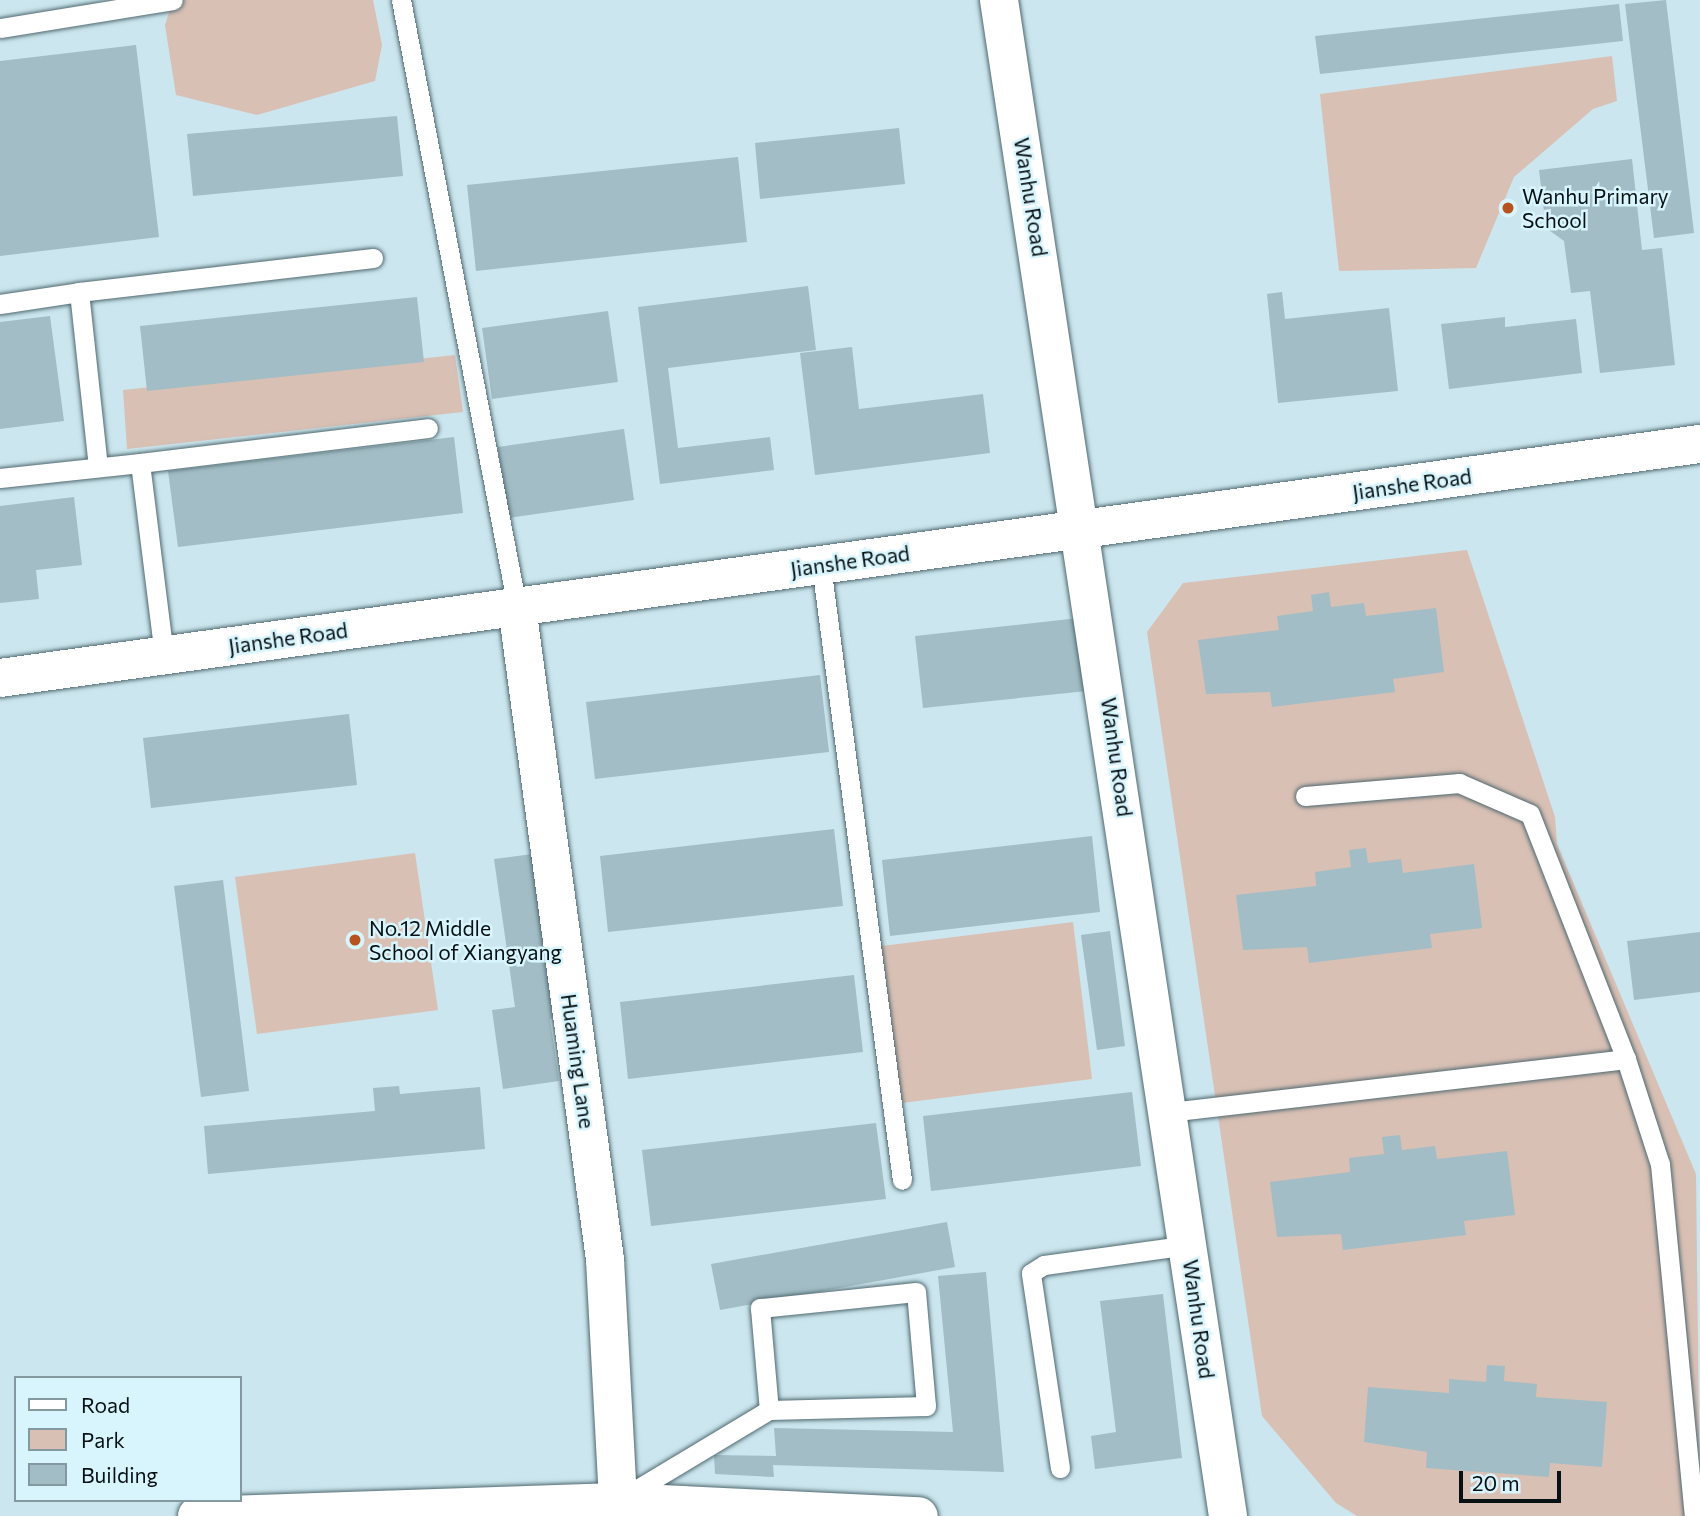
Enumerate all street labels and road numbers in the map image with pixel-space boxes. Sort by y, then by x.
street label: Wanhu Road [1009,136,1053,258]
street label: Jianshe Road [1351,463,1473,505]
street label: Jianshe Road [789,540,911,582]
street label: Jianshe Road [227,617,349,659]
street label: Wanhu Road [1096,696,1138,818]
street label: Huaming Lane [556,992,600,1130]
street label: Wanhu Road [1178,1258,1220,1380]

